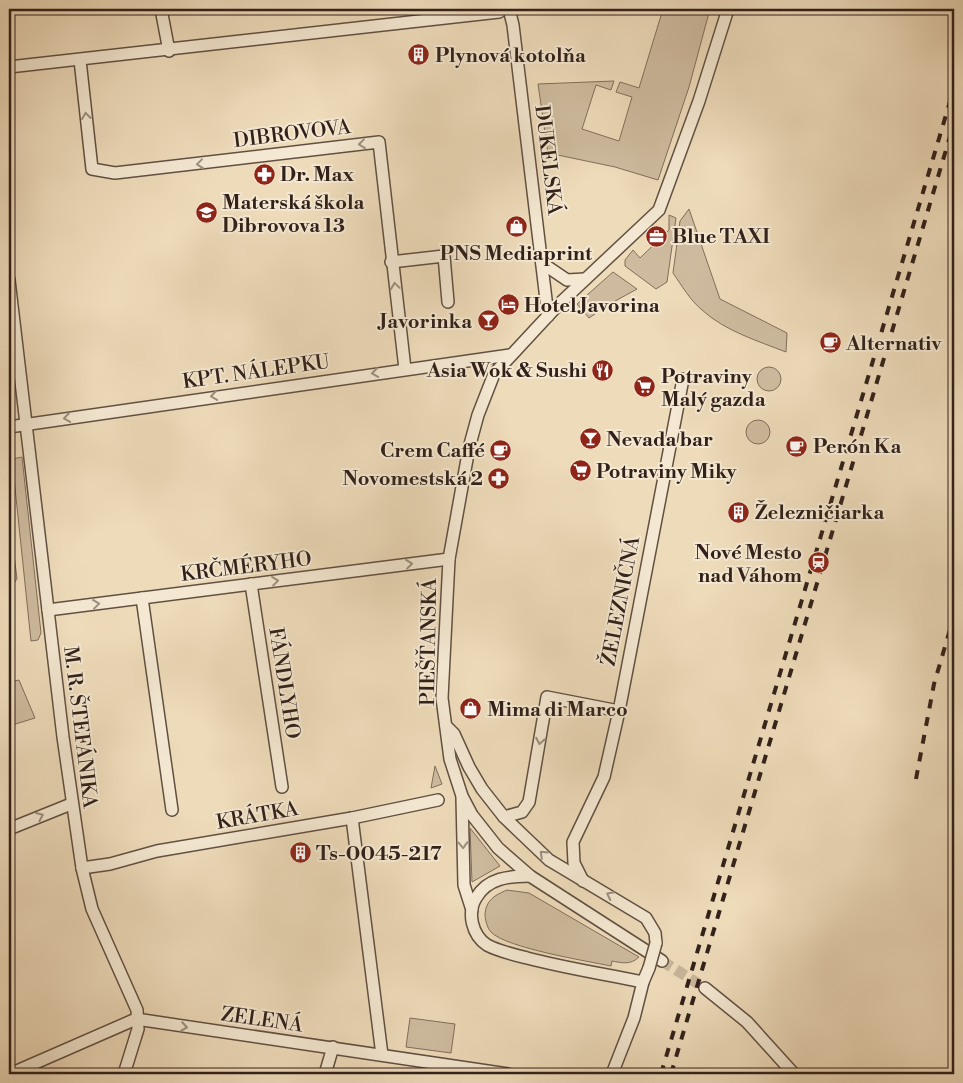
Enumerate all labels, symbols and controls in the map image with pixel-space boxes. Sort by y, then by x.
building icon: Plynová kotolňa [407,43,431,67]
place label: Plynová kotolňa [435,44,586,69]
street label: DUKELSKÁ [528,104,568,218]
one-way arrow [81,111,92,119]
street label: DIBROVOVA [232,115,354,154]
one-way arrow [357,138,365,149]
one-way arrow [196,158,204,169]
pharmacy icon: Dr. Max [252,162,276,186]
place label: Dr. Max [280,163,354,188]
place label: Materská škola Dibrovova 13 [222,191,365,239]
school or university icon: Materská škola Dibrovova 13 [194,201,218,225]
shop icon: PNS Mediaprint [504,215,528,239]
office icon: Blue TAXI [644,224,668,248]
place label: Blue TAXI [672,225,770,250]
place label: PNS Mediaprint [440,242,593,267]
one-way arrow [390,281,401,289]
hotel icon: Hotel Javorina [496,293,520,317]
place label: Hotel Javorina [524,294,660,319]
bar icon: Javorinka [476,309,500,333]
place label: Javorinka [377,310,472,335]
cafe icon: Alternativ [818,331,842,355]
place label: Alternativ [845,332,942,357]
street label: KPT. NÁLEPKU [181,349,332,395]
restaurant icon: Asia Wok & Sushi [591,358,615,382]
place label: Asia Wok & Sushi [426,359,588,384]
place label: Potraviny Malý gazda [661,365,766,413]
one-way arrow [370,367,378,378]
supermarket icon: Potraviny Malý gazda [633,375,657,399]
one-way arrow [210,391,218,401]
one-way arrow [62,412,71,422]
bar icon: Nevada bar [578,427,602,451]
place label: Nevada bar [606,428,713,453]
cafe icon: Perón Ka [785,434,809,458]
place label: Perón Ka [813,435,901,460]
cafe icon: Crem Caffé [489,438,513,462]
place label: Crem Caffé [380,439,485,464]
supermarket icon: Potraviny Miky [568,459,592,483]
place label: Potraviny Miky [596,460,737,485]
pharmacy icon: Novomestská 2 [487,466,511,490]
place label: Novomestská 2 [342,467,483,492]
building icon: Železničiarka [727,500,751,524]
place label: Železničiarka [755,500,885,526]
street label: ŽELEZNIČNÁ [596,533,647,668]
place label: Nové Mesto nad Váhom [694,541,802,589]
street label: KRČMÉRYHO [179,546,313,588]
station icon: Nové Mesto nad Váhom [806,551,830,575]
one-way arrow [406,559,414,570]
one-way arrow [271,577,279,587]
street label: PIEŠŤANSKÁ [415,577,443,706]
one-way arrow [93,599,101,610]
street label: FÁNDLYHO [262,625,306,741]
street label: M. R. ŠTEFÁNIKA [57,645,103,811]
shop icon: Mima di Marco [459,697,483,721]
place label: Mima di Marco [487,698,628,723]
one-way arrow [535,737,545,746]
street label: KRÁTKA [214,796,301,836]
one-way arrow [35,811,44,822]
building icon: Ts-0045-217 [288,841,312,865]
place label: Ts-0045-217 [316,842,442,867]
one-way arrow [458,842,468,849]
one-way arrow [539,851,548,860]
one-way arrow [606,891,615,901]
street label: ZELENÁ [219,1001,306,1039]
one-way arrow [180,1021,189,1031]

